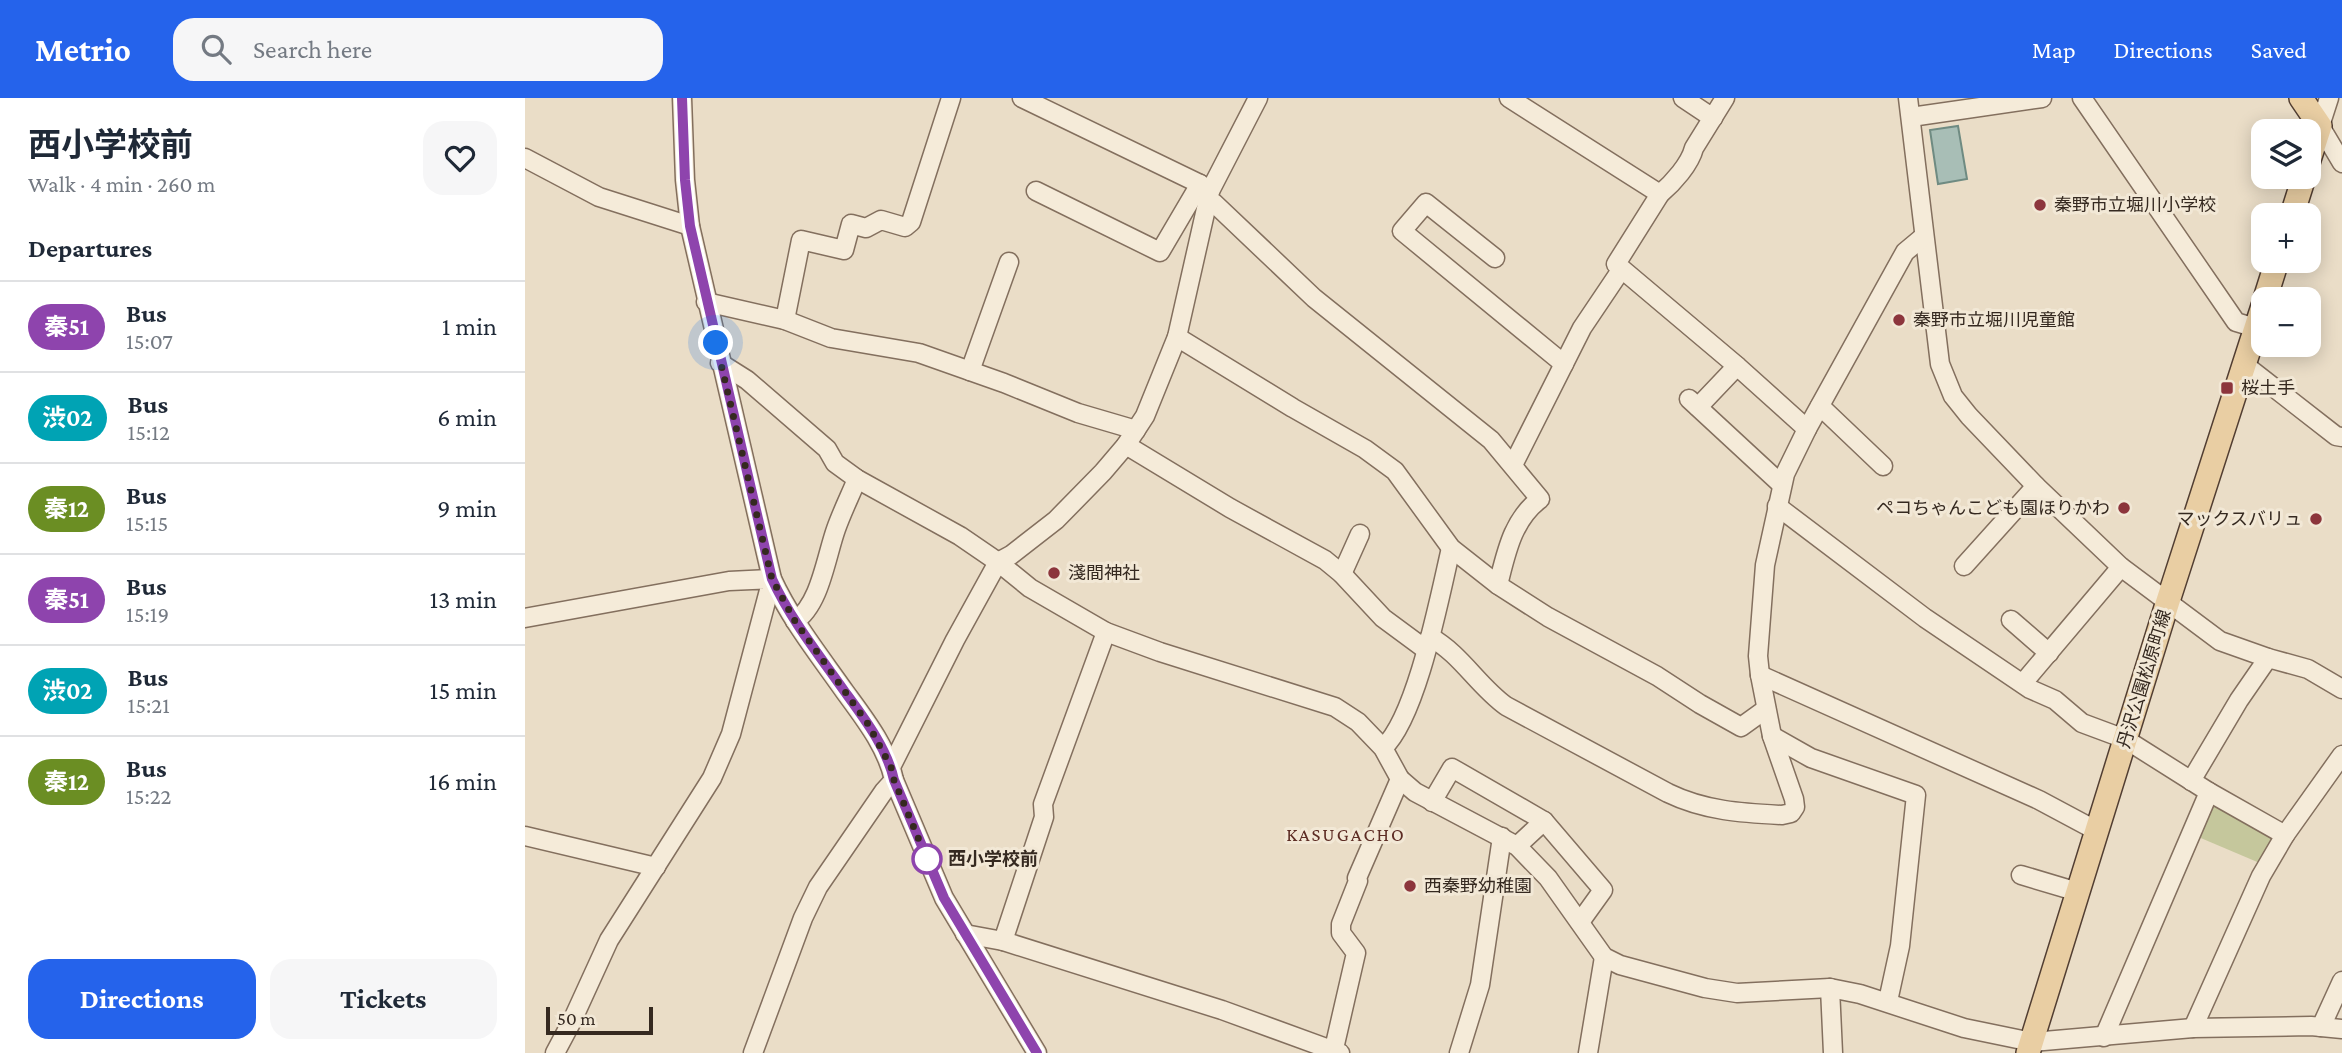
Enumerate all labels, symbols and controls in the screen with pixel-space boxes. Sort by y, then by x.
search box [173,18,663,81]
icon: search [197,30,235,68]
text: Metrio [35,31,131,68]
text: Search here [253,35,372,64]
text: Map [2032,36,2076,63]
text: Directions [2114,36,2213,63]
text: Saved [2251,36,2307,63]
map controls [2251,119,2321,357]
button: layers [2251,119,2321,189]
button: heart [423,121,497,195]
text: 西小学校前 [28,126,193,163]
text: Walk · 4 min · 260 m [28,171,215,197]
place label: 秦野市立堀川小学校 [2054,195,2216,215]
marker: 秦野市立堀川小学校 [2032,197,2048,213]
button: + [2251,203,2321,273]
text: Departures [28,234,152,263]
button: − [2251,287,2321,357]
text: Bus [126,299,167,328]
place label: 秦野市立堀川児童館 [1913,310,2075,330]
text: 1 min [442,312,497,341]
marker: 秦野市立堀川児童館 [1891,312,1907,328]
text: 秦51 [44,313,89,340]
your location [698,325,733,360]
text: 15:07 [126,328,173,354]
place label: 桜土手 [2241,378,2295,398]
marker: 桜土手 [2219,380,2235,396]
text: Bus [128,390,168,419]
text: 6 min [437,403,497,432]
text: 渋02 [42,404,93,431]
text: 15:12 [128,419,170,445]
text: Bus [126,481,167,510]
text: 9 min [437,494,497,523]
text: 秦12 [44,495,89,522]
place label: ペコちゃんこども園ほりかわ [1876,498,2110,518]
marker: ペコちゃんこども園ほりかわ [2116,500,2132,516]
place label: マックスバリュ [2177,509,2302,529]
text: 15:15 [126,510,168,536]
marker: マックスバリュ [2308,511,2324,527]
place label: 淺間神社 [1068,563,1140,583]
marker: 淺間神社 [1046,565,1062,581]
text: Bus [126,572,167,601]
text: 13 min [429,585,497,614]
text: 秦51 [44,586,89,613]
text: 15:19 [126,601,169,627]
street label: 丹沢公園松原町線 [2113,607,2175,751]
text: Bus [128,663,168,692]
text: 15 min [430,676,497,705]
text: 渋02 [42,677,93,704]
text: 15:21 [128,692,170,718]
text: Bus [126,754,167,783]
text: 16 min [429,767,497,796]
text: 秦12 [44,768,89,795]
text: 15:22 [126,783,172,809]
district label: KASUGACHO [1286,824,1406,845]
marker: 西小学校前 [912,844,942,874]
place label: 西小学校前 [948,849,1038,869]
place label: 西秦野幼稚園 [1424,876,1532,896]
marker: 西秦野幼稚園 [1402,878,1418,894]
button: Directions [28,959,256,1039]
button: Tickets [270,959,497,1039]
scale bar [546,1004,653,1036]
text: 50 m [557,1008,596,1029]

